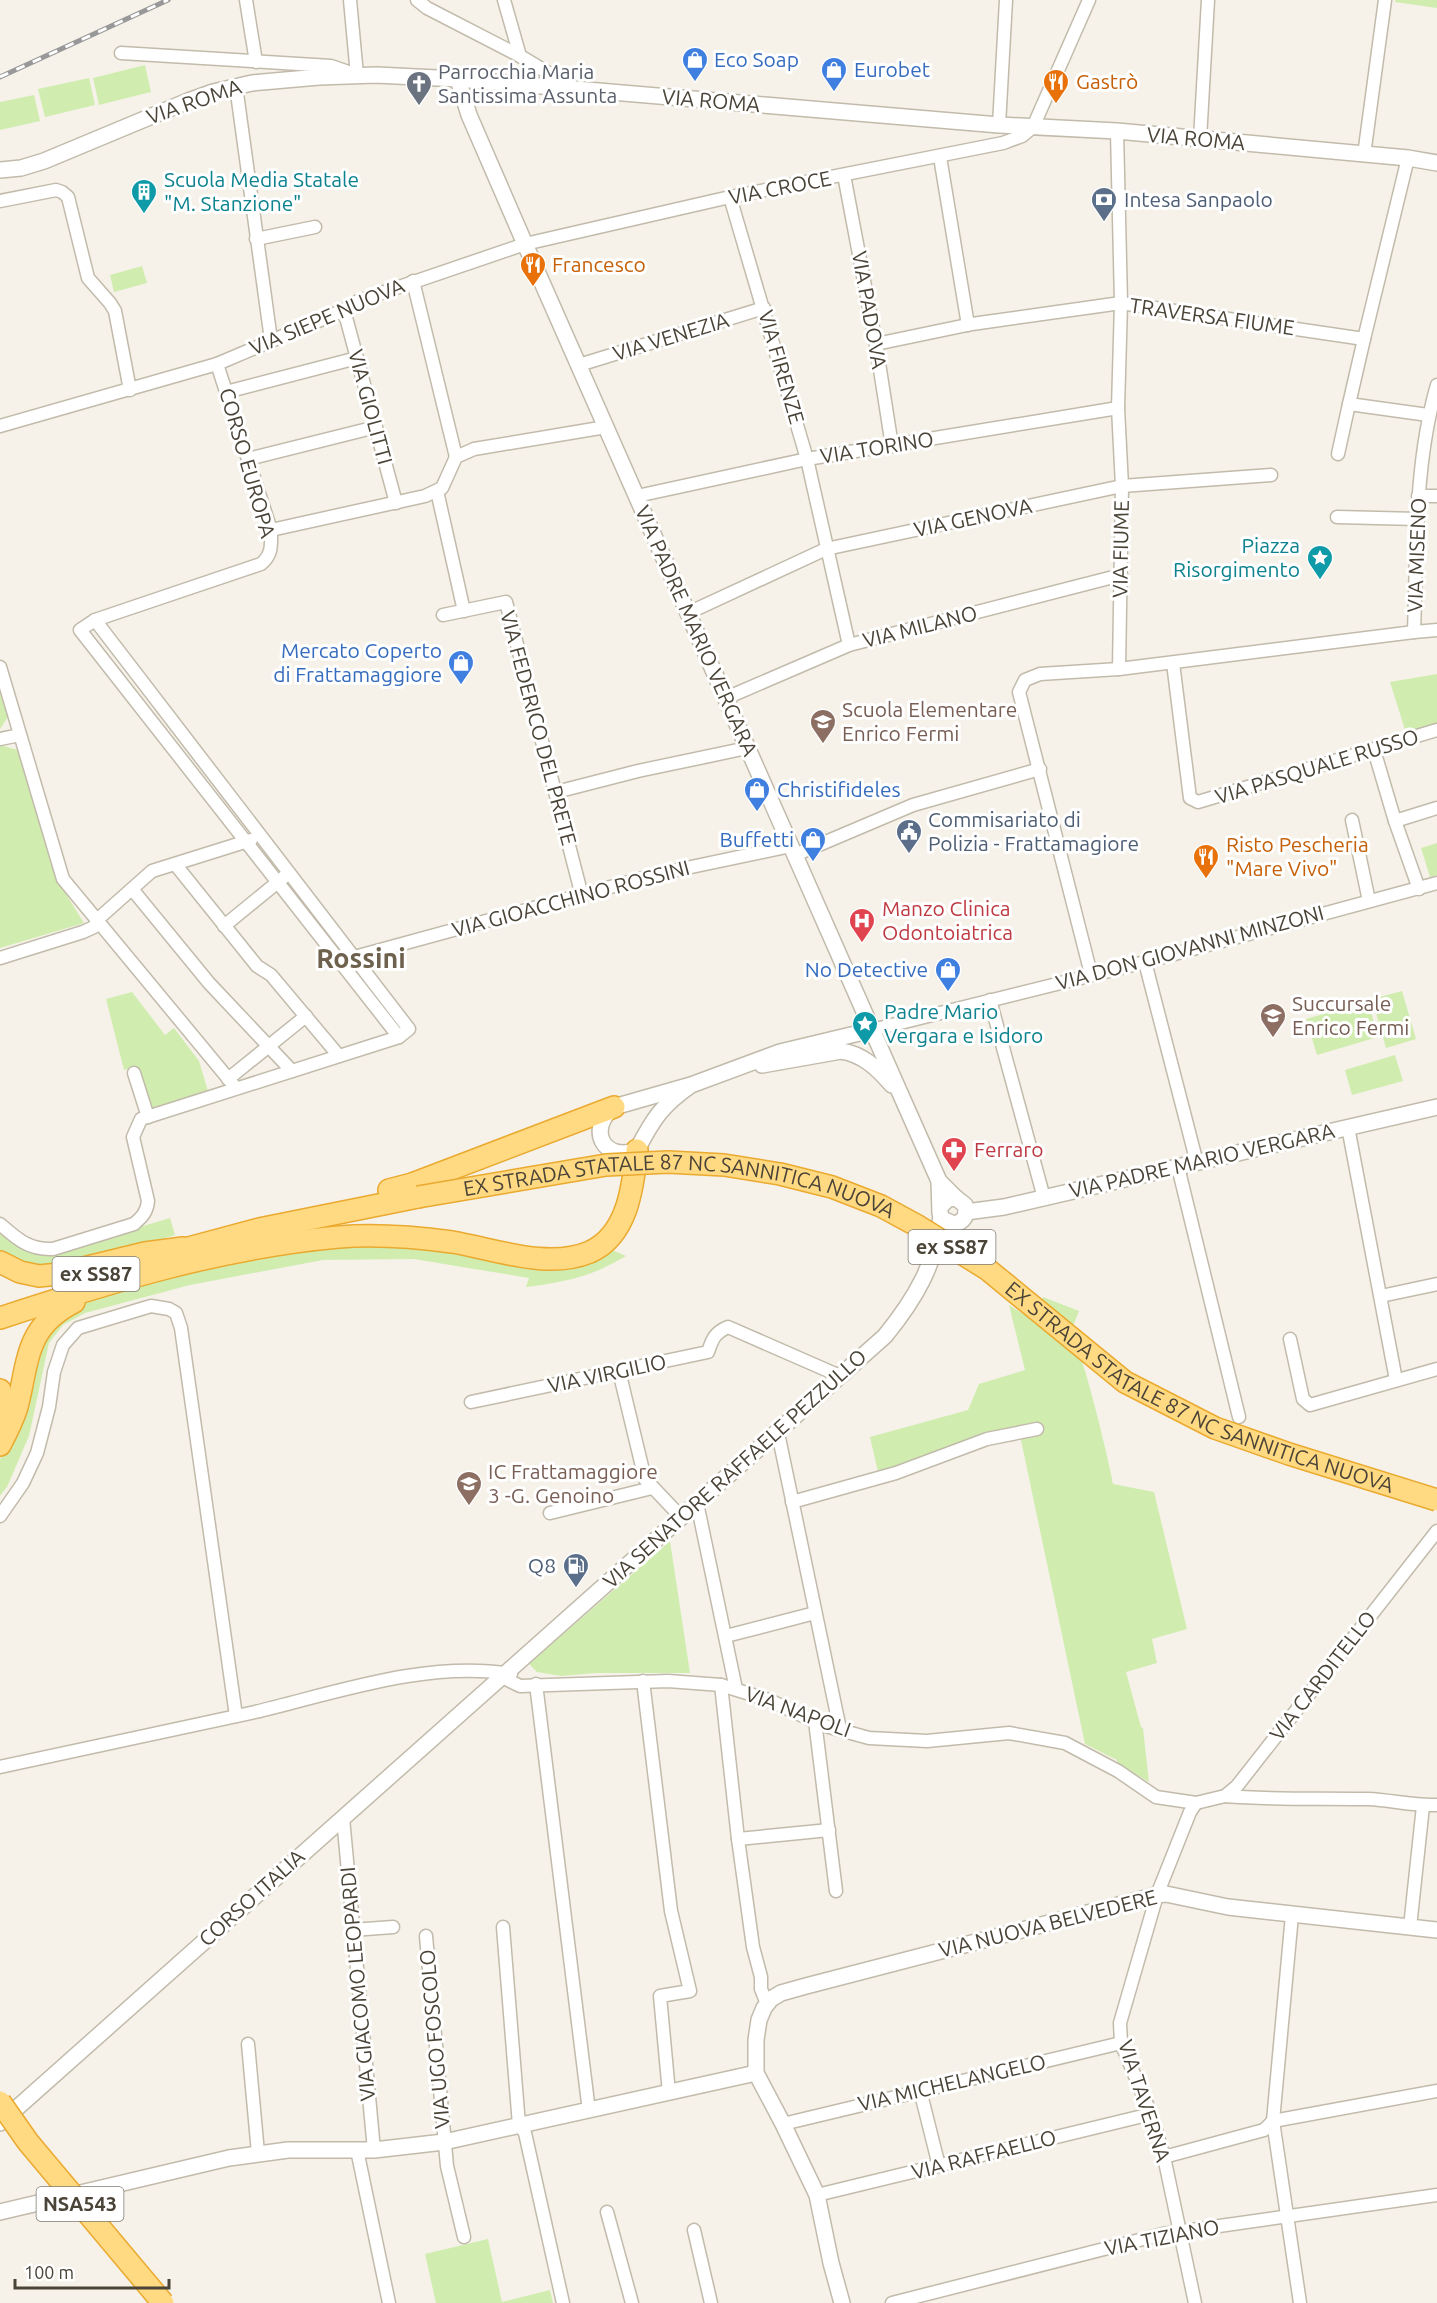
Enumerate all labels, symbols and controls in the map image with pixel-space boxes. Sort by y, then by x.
shop icon: Eco Soap [680,45,710,83]
place label: Eco Soap [714,47,799,71]
shop icon: Eurobet [819,55,849,93]
place label: Eurobet [854,57,930,81]
place label: Parrocchia Maria Santissima Assunta [438,59,617,107]
restaurant icon: Gastrò [1041,67,1071,105]
church icon: Parrocchia Maria Santissima Assunta [404,69,434,107]
place label: Gastrò [1076,69,1138,93]
street label: VIA ROMA [143,74,244,128]
street label: VIA ROMA [661,84,762,116]
street label: VIA ROMA [1146,122,1247,154]
street label: VIA CROCE [726,165,833,209]
place label: Scuola Media Statale "M. Stanzione" [164,167,359,215]
building icon: Scuola Media Statale "M. Stanzione" [129,177,159,215]
bank icon: Intesa Sanpaolo [1089,185,1119,223]
place label: Intesa Sanpaolo [1124,187,1273,211]
street label: VIA PADOVA [848,249,892,371]
restaurant icon: Francesco [518,250,548,288]
place label: Francesco [552,252,646,276]
street label: VIA SIEPE NUOVA [246,273,408,360]
street label: TRAVERSA FIUME [1128,293,1296,339]
street label: VIA VENEZIA [610,307,732,365]
street label: VIA FIRENZE [754,307,810,426]
street label: VIA GIOLITTI [344,347,398,467]
street label: CORSO EUROPA [215,385,281,541]
street label: VIA TORINO [818,426,935,468]
street label: VIA GENOVA [912,493,1034,541]
street label: VIA MISENO [1402,497,1430,613]
street label: VIA FIUME [1107,500,1133,598]
street label: VIA PADRE MARIO VERGARA [631,502,763,760]
place label: Piazza Risorgimento [1173,533,1300,581]
place icon: Piazza Risorgimento [1305,543,1335,581]
street label: VIA MILANO [860,600,979,652]
street label: VIA FEDERICO DEL PRETE [496,608,582,848]
place label: Mercato Coperto di Frattamaggiore [273,638,442,686]
shop icon: Mercato Coperto di Frattamaggiore [446,648,476,686]
place label: Scuola Elementare Enrico Fermi [842,697,1017,745]
school or university icon: Scuola Elementare Enrico Fermi [808,707,838,745]
street label: VIA PASQUALE RUSSO [1212,724,1421,808]
shop icon: Christifideles [742,775,772,813]
place label: Christifideles [777,777,901,801]
place label: Commisariato di Polizia - Frattamagiore [928,807,1139,855]
public building icon: Commisariato di Polizia - Frattamagiore [894,817,924,855]
shop icon: Buffetti [798,825,828,863]
place label: Buffetti [719,827,794,851]
place label: Risto Pescheria "Mare Vivo" [1226,832,1369,880]
restaurant icon: Risto Pescheria "Mare Vivo" [1191,842,1221,880]
street label: VIA GIOACCHINO ROSSINI [449,855,692,941]
place label: Manzo Clinica Odontoiatrica [882,896,1013,944]
street label: VIA DON GIOVANNI MINZONI [1053,900,1326,994]
hospital icon: Manzo Clinica Odontoiatrica [847,906,877,944]
district label: Rossini [316,943,406,973]
shop icon: No Detective [933,955,963,993]
place label: No Detective [805,957,928,981]
place label: Succursale Enrico Fermi [1292,991,1409,1039]
place label: Padre Mario Vergara e Isidoro [884,999,1043,1047]
school or university icon: Succursale Enrico Fermi [1258,1001,1288,1039]
place icon: Padre Mario Vergara e Isidoro [850,1009,880,1047]
street label: VIA PADRE MARIO VERGARA [1067,1118,1337,1202]
pharmacy icon: Ferraro [939,1135,969,1173]
place label: Ferraro [974,1137,1044,1161]
street label: EX STRADA STATALE 87 NC SANNITICA NUOVA [461,1149,900,1223]
road number: ex SS87 [908,1230,996,1264]
road number: ex SS87 [52,1257,140,1291]
street label: EX STRADA STATALE 87 NC SANNITICA NUOVA [1001,1276,1397,1497]
street label: VIA SENATORE RAFFAELE PEZZULLO [598,1344,871,1593]
street label: VIA VIRGILIO [545,1349,668,1397]
place label: IC Frattamaggiore 3 -G. Genoino [488,1459,658,1507]
school or university icon: IC Frattamaggiore 3 -G. Genoino [454,1469,484,1507]
fuel station icon: Q8 [561,1551,591,1589]
place label: Q8 [528,1553,556,1577]
street label: VIA CARDITELLO [1264,1606,1380,1745]
street label: VIA NAPOLI [742,1681,854,1741]
street label: CORSO ITALIA [194,1843,309,1951]
street label: VIA GIACOMO LEOPARDI [335,1866,379,2102]
street label: VIA NUOVA BELVEDERE [936,1884,1159,1962]
street label: VIA UGO FOSCOLO [414,1948,454,2130]
street label: VIA TAVERNA [1114,2037,1176,2165]
street label: VIA MICHELANGELO [856,2049,1048,2115]
street label: VIA RAFFAELLO [909,2124,1059,2184]
road number: NSA543 [36,2187,124,2221]
street label: VIA TIZIANO [1102,2214,1221,2260]
scale bar [15,2252,170,2290]
text: 100 m [24,2262,74,2282]

